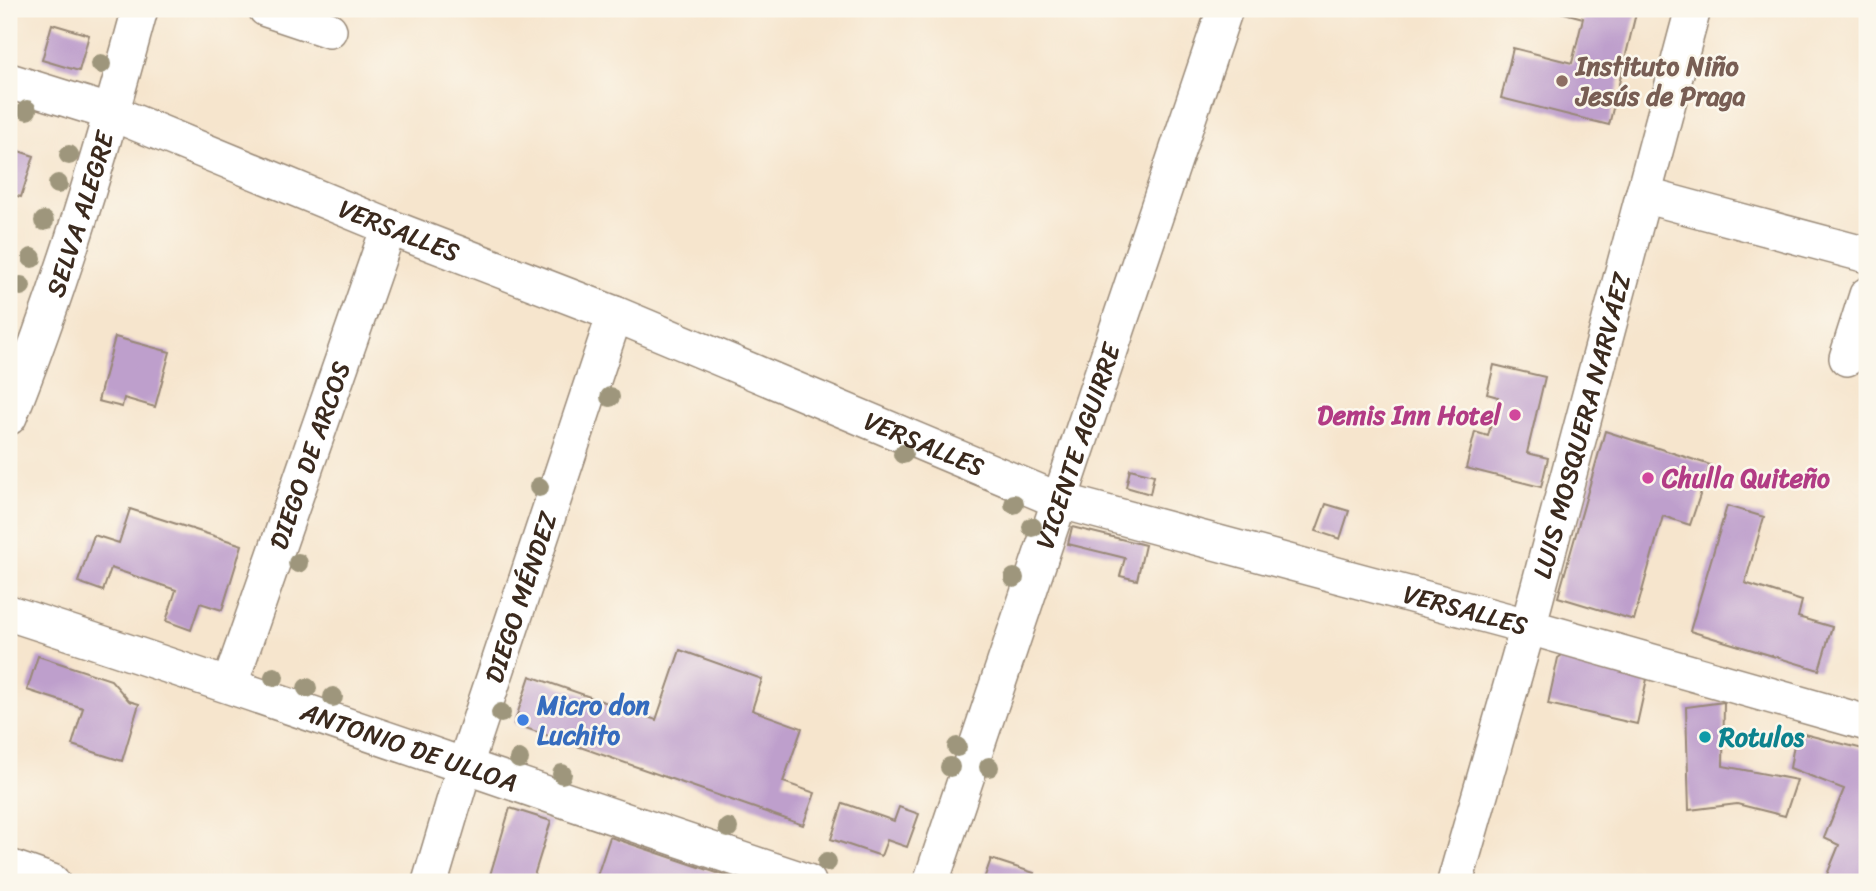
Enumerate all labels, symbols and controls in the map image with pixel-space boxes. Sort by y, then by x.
place label: Instituto Niño Jesús de Praga [1574,43,1746,119]
marker: Instituto Niño Jesús de Praga [1554,73,1570,89]
street label: SELVA ALEGRE [32,124,128,303]
street label: VERSALLES [331,186,467,275]
street label: LUIS MOSQUERA NARVÁEZ [1519,266,1645,584]
street label: VICENTE AGUIRRE [1022,336,1134,555]
street label: DIEGO DE ARCOS [256,355,364,556]
place label: Demis Inn Hotel [1317,392,1503,438]
street label: VERSALLES [857,398,992,490]
marker: Demis Inn Hotel [1507,407,1523,423]
place label: Chulla Quiteño [1661,455,1830,501]
marker: Chulla Quiteño [1640,470,1656,486]
street label: DIEGO MÉNDEZ [471,505,571,689]
street label: VERSALLES [1398,571,1533,648]
place label: Micro don Luchito [536,682,650,758]
street label: ANTONIO DE ULLOA [293,688,524,805]
marker: Micro don Luchito [515,712,531,728]
place label: Rotulos [1718,714,1806,760]
marker: Rotulos [1697,729,1713,745]

